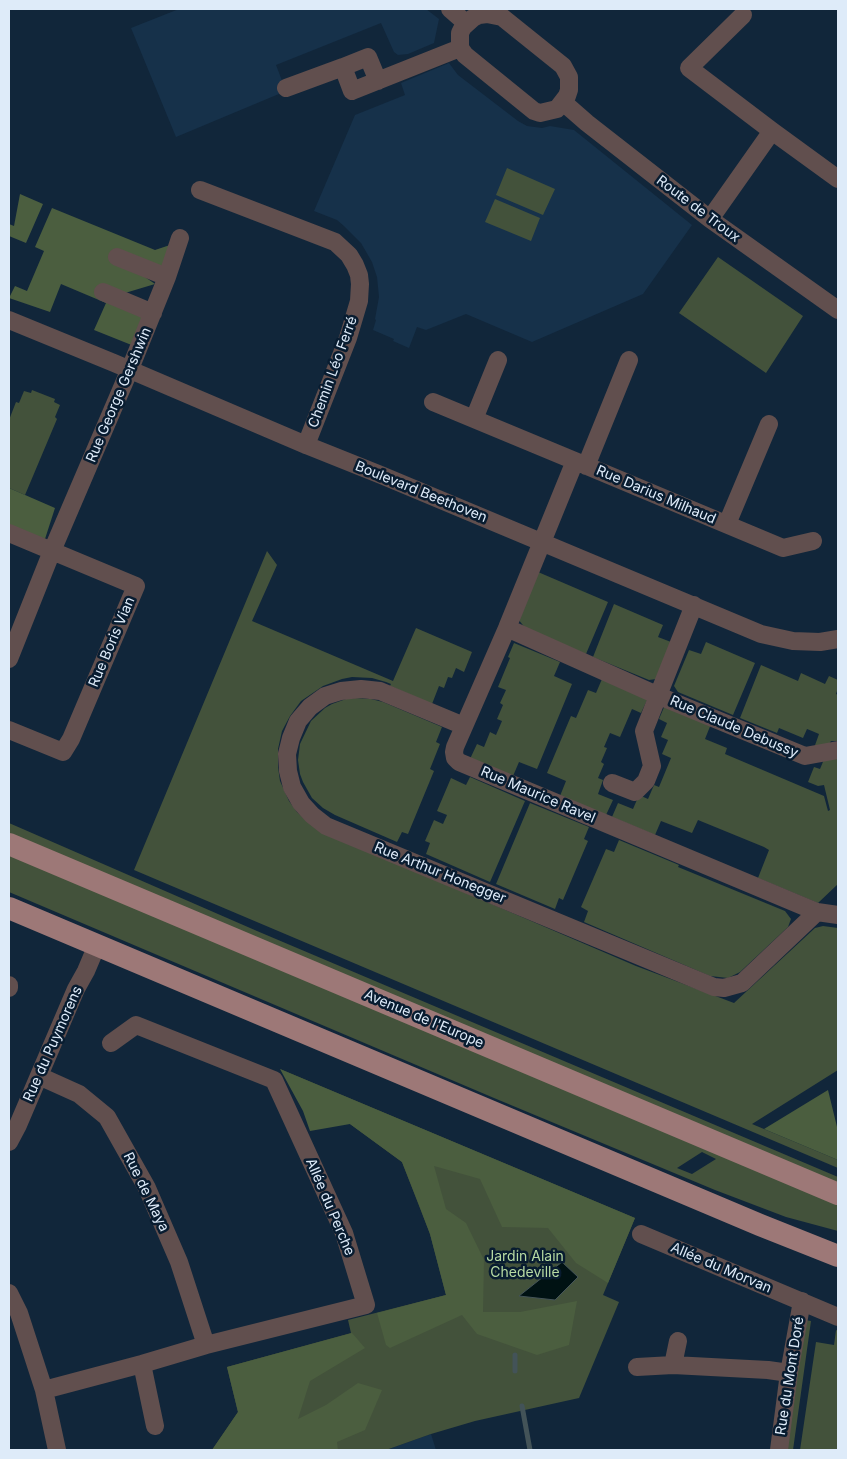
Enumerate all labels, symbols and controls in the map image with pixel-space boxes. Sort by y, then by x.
street label: Route de Troux [653,172,743,246]
street label: Chemin Léo Ferré [305,314,361,430]
street label: Rue George Gershwin [83,325,155,465]
street label: Boulevard Beethoven [353,458,489,526]
street label: Rue Darius Milhaud [594,462,718,528]
street label: Rue Boris Vian [85,594,139,690]
street label: Rue Claude Debussy [667,692,801,762]
street label: Rue Maurice Ravel [478,763,598,827]
street label: Rue Arthur Honegger [372,839,508,907]
street label: Rue du Puymorens [20,984,86,1104]
street label: Avenue de l'Europe [362,986,486,1052]
street label: Rue de Maya [120,1150,172,1234]
street label: Allée du Perche [302,1156,358,1258]
street label: Allée du Morvan [668,1239,774,1297]
park label: Jardin Alain Chedeville [486,1249,564,1282]
street label: Rue du Mont Doré [772,1316,808,1436]

